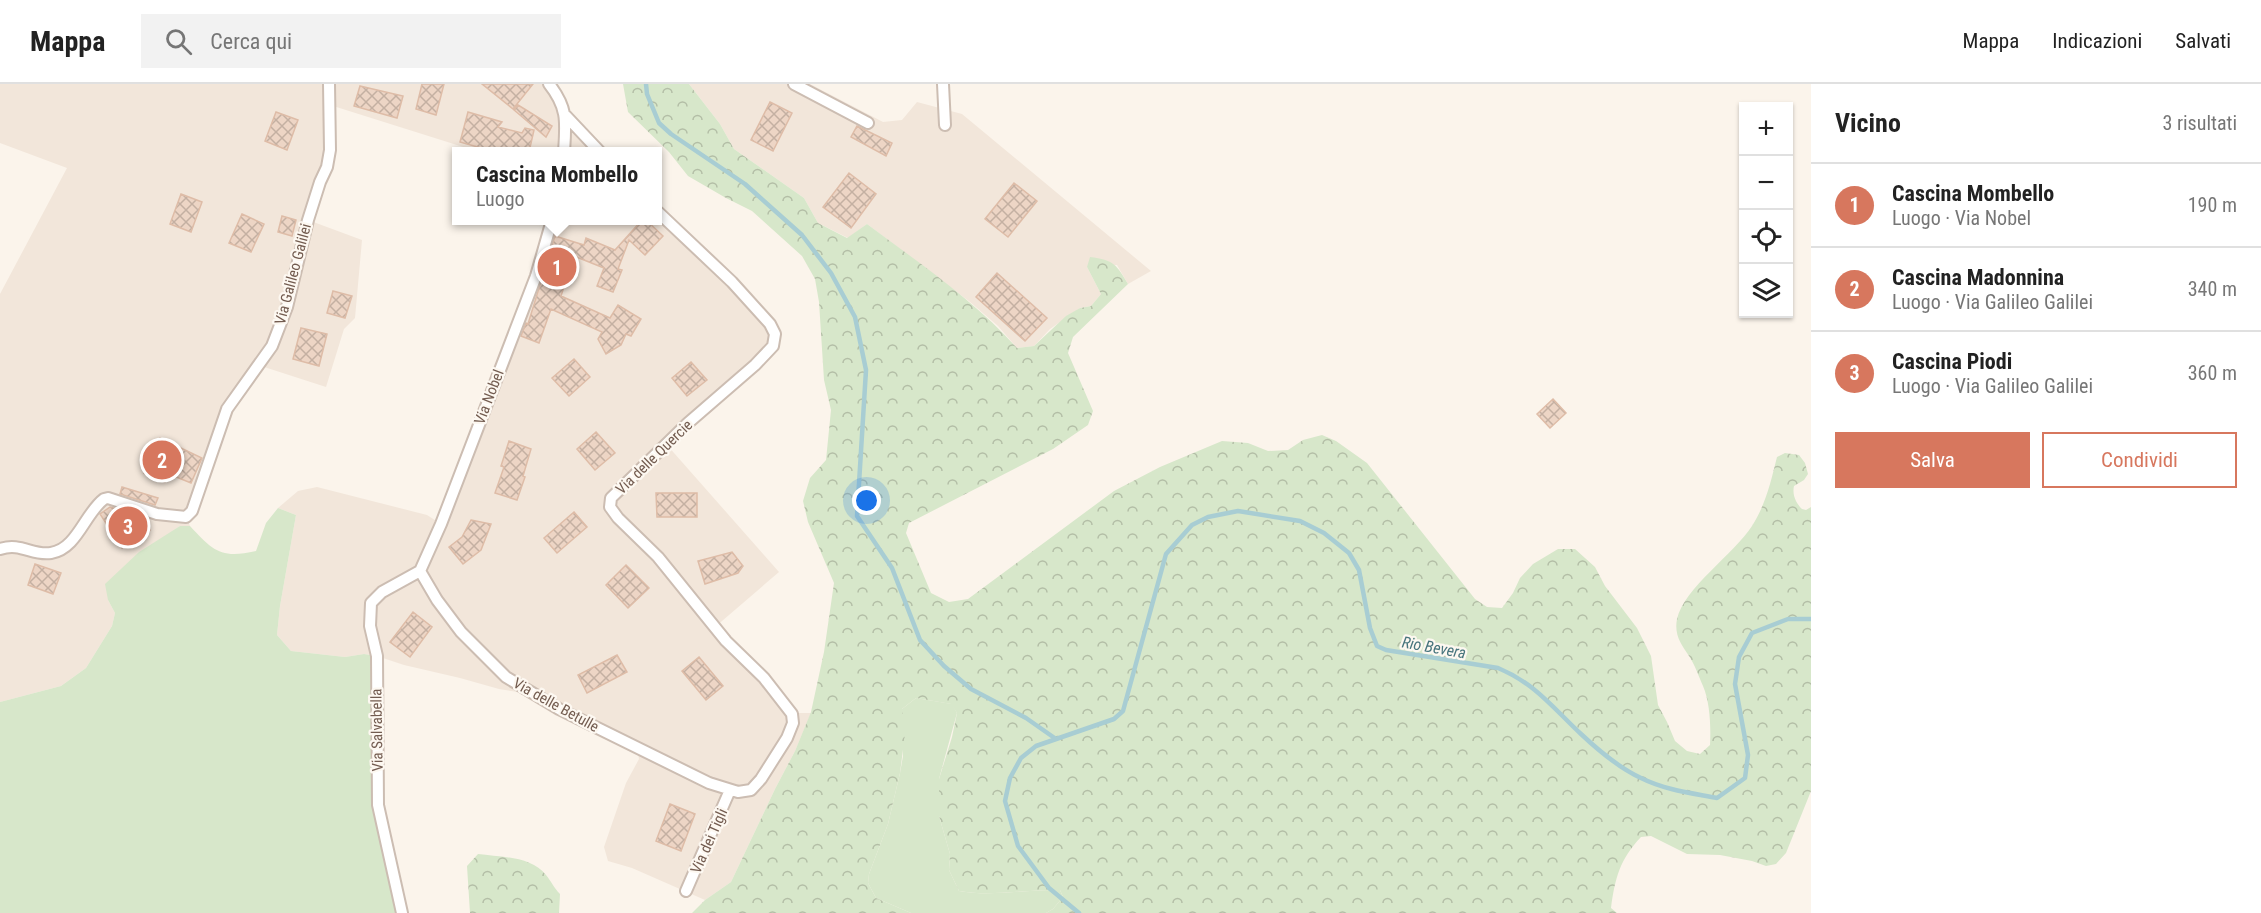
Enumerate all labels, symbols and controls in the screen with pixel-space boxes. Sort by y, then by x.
search box [141,14,561,68]
text: Mappa [30,25,105,58]
icon: search [162,25,195,58]
text: Cerca qui [210,29,292,54]
text: Mappa [1963,29,2019,53]
text: Indicazioni [2052,29,2142,53]
text: Salvati [2175,29,2231,53]
map controls [1739,102,1793,318]
button: + [1739,102,1793,156]
text: Vicino [1835,108,1901,138]
text: 3 risultati [2162,111,2237,135]
popup [452,147,662,225]
button: − [1739,156,1793,210]
text: Cascina Mombello [476,162,638,187]
text: Cascina Mombello [1892,181,2054,206]
text: Luogo [476,187,525,211]
text: 1 [1849,193,1860,217]
text: 190 m [2188,193,2237,217]
text: Luogo · Via Nobel [1892,206,2031,230]
button: locate [1739,210,1793,264]
street label: Via Galileo Galilei [271,222,315,326]
pin: 1 [538,244,576,290]
button: layers [1739,264,1793,318]
text: Cascina Madonnina [1892,265,2064,290]
text: 2 [1849,277,1860,301]
text: 340 m [2188,277,2237,301]
text: Luogo · Via Galileo Galilei [1892,290,2093,314]
text: Cascina Piodi [1892,349,2012,374]
text: 3 [1849,361,1860,385]
text: 360 m [2188,361,2237,385]
street label: Via Nobel [470,367,508,427]
text: Luogo · Via Galileo Galilei [1892,374,2093,398]
street label: Via delle Quercie [612,416,696,498]
button: Salva [1835,432,2030,488]
button: Condividi [2042,432,2237,488]
pin: 2 [142,438,182,482]
your location [852,486,881,515]
pin: 3 [108,504,148,548]
water label: Rio Bevera [1400,633,1467,662]
street label: Via delle Betulle [510,674,602,736]
street label: Via Salvabella [367,688,387,772]
street label: Via dei Tigli [687,806,731,876]

